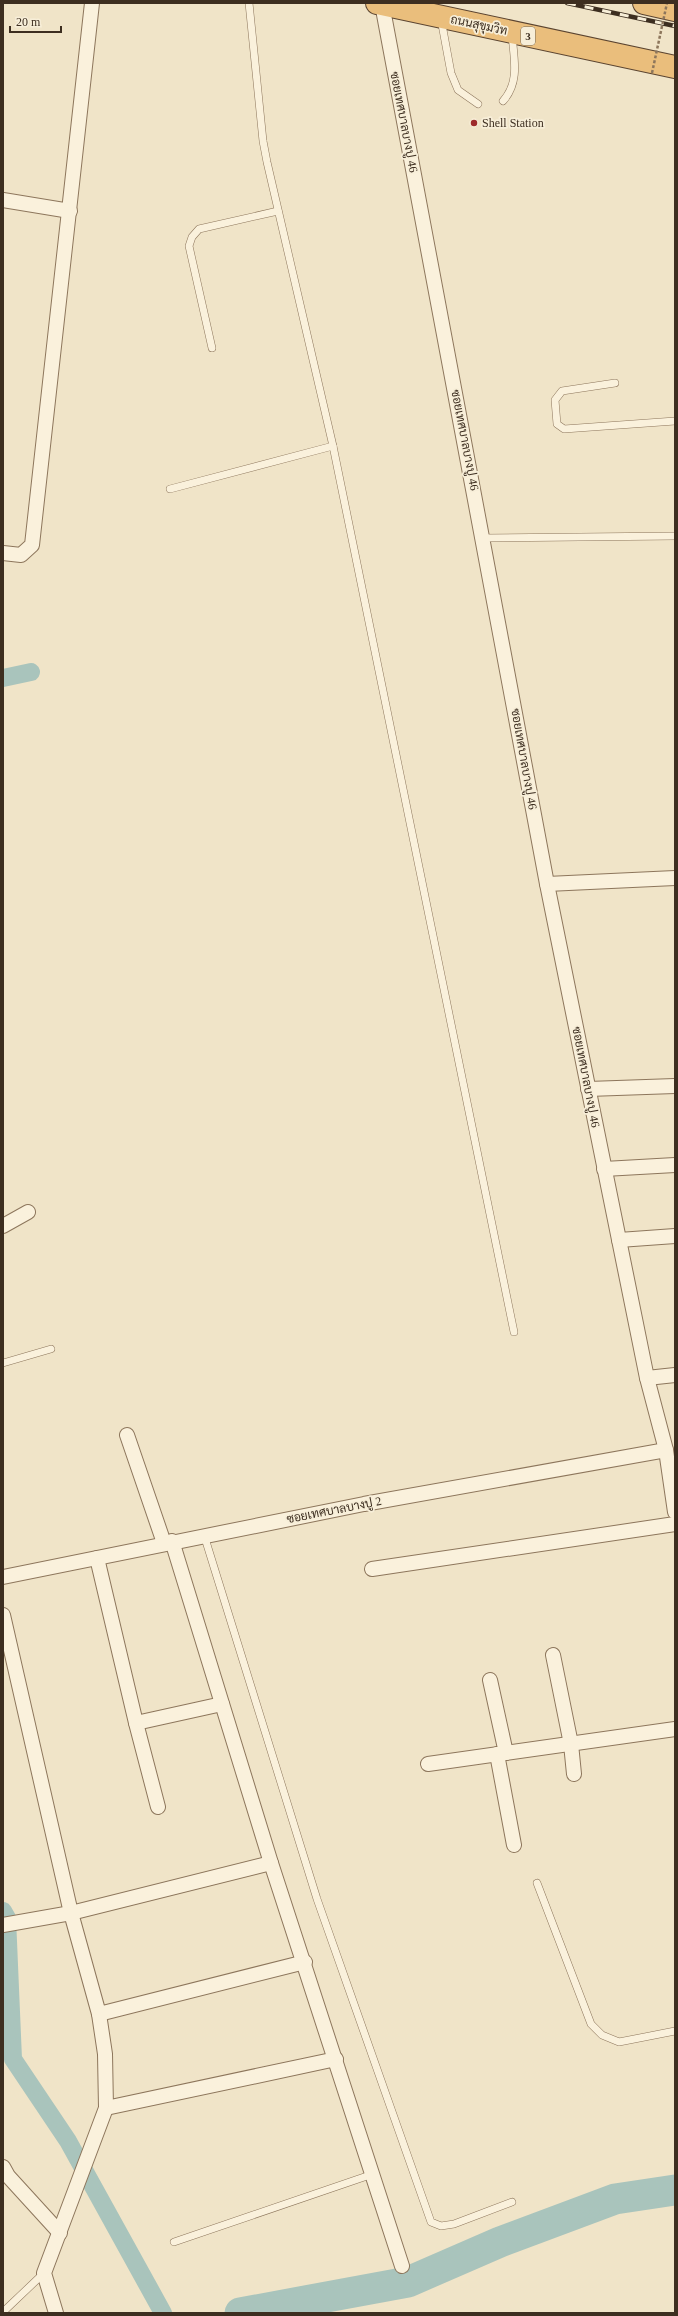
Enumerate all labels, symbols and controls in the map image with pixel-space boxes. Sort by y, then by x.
scale bar [10,8,61,34]
street label: ถนนสุขุมวิท [449,12,509,40]
text: 20 m [16,15,41,29]
road number: 3 [521,27,535,45]
street label: ซอยเทศบาลบางปู 46 [386,70,421,174]
place label: Shell Station [482,116,544,130]
marker: Shell Station [469,118,479,128]
street label: ซอยเทศบาลบางปู 46 [447,388,482,492]
street label: ซอยเทศบาลบางปู 46 [507,707,540,811]
street label: ซอยเทศบาลบางปู 46 [568,1025,603,1129]
street label: ซอยเทศบาลบางปู 2 [285,1494,383,1527]

